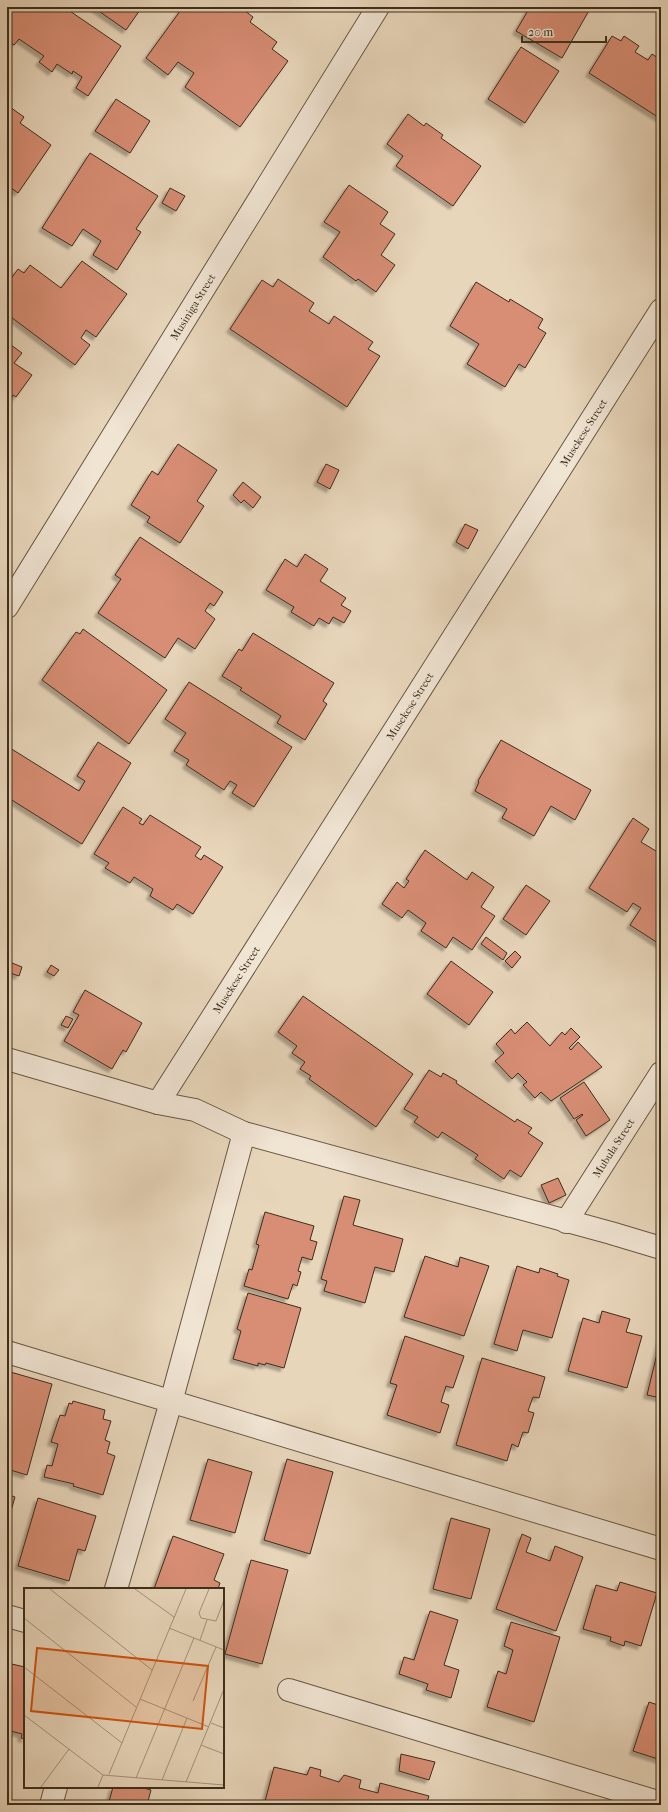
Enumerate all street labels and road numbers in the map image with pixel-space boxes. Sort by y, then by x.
street label: Musiniga Street [168,271,218,343]
street label: Musekese Street [557,396,610,469]
street label: Musekese Street [384,670,436,743]
street label: Musekese Street [210,944,263,1016]
street label: Mubula Street [590,1116,637,1180]

